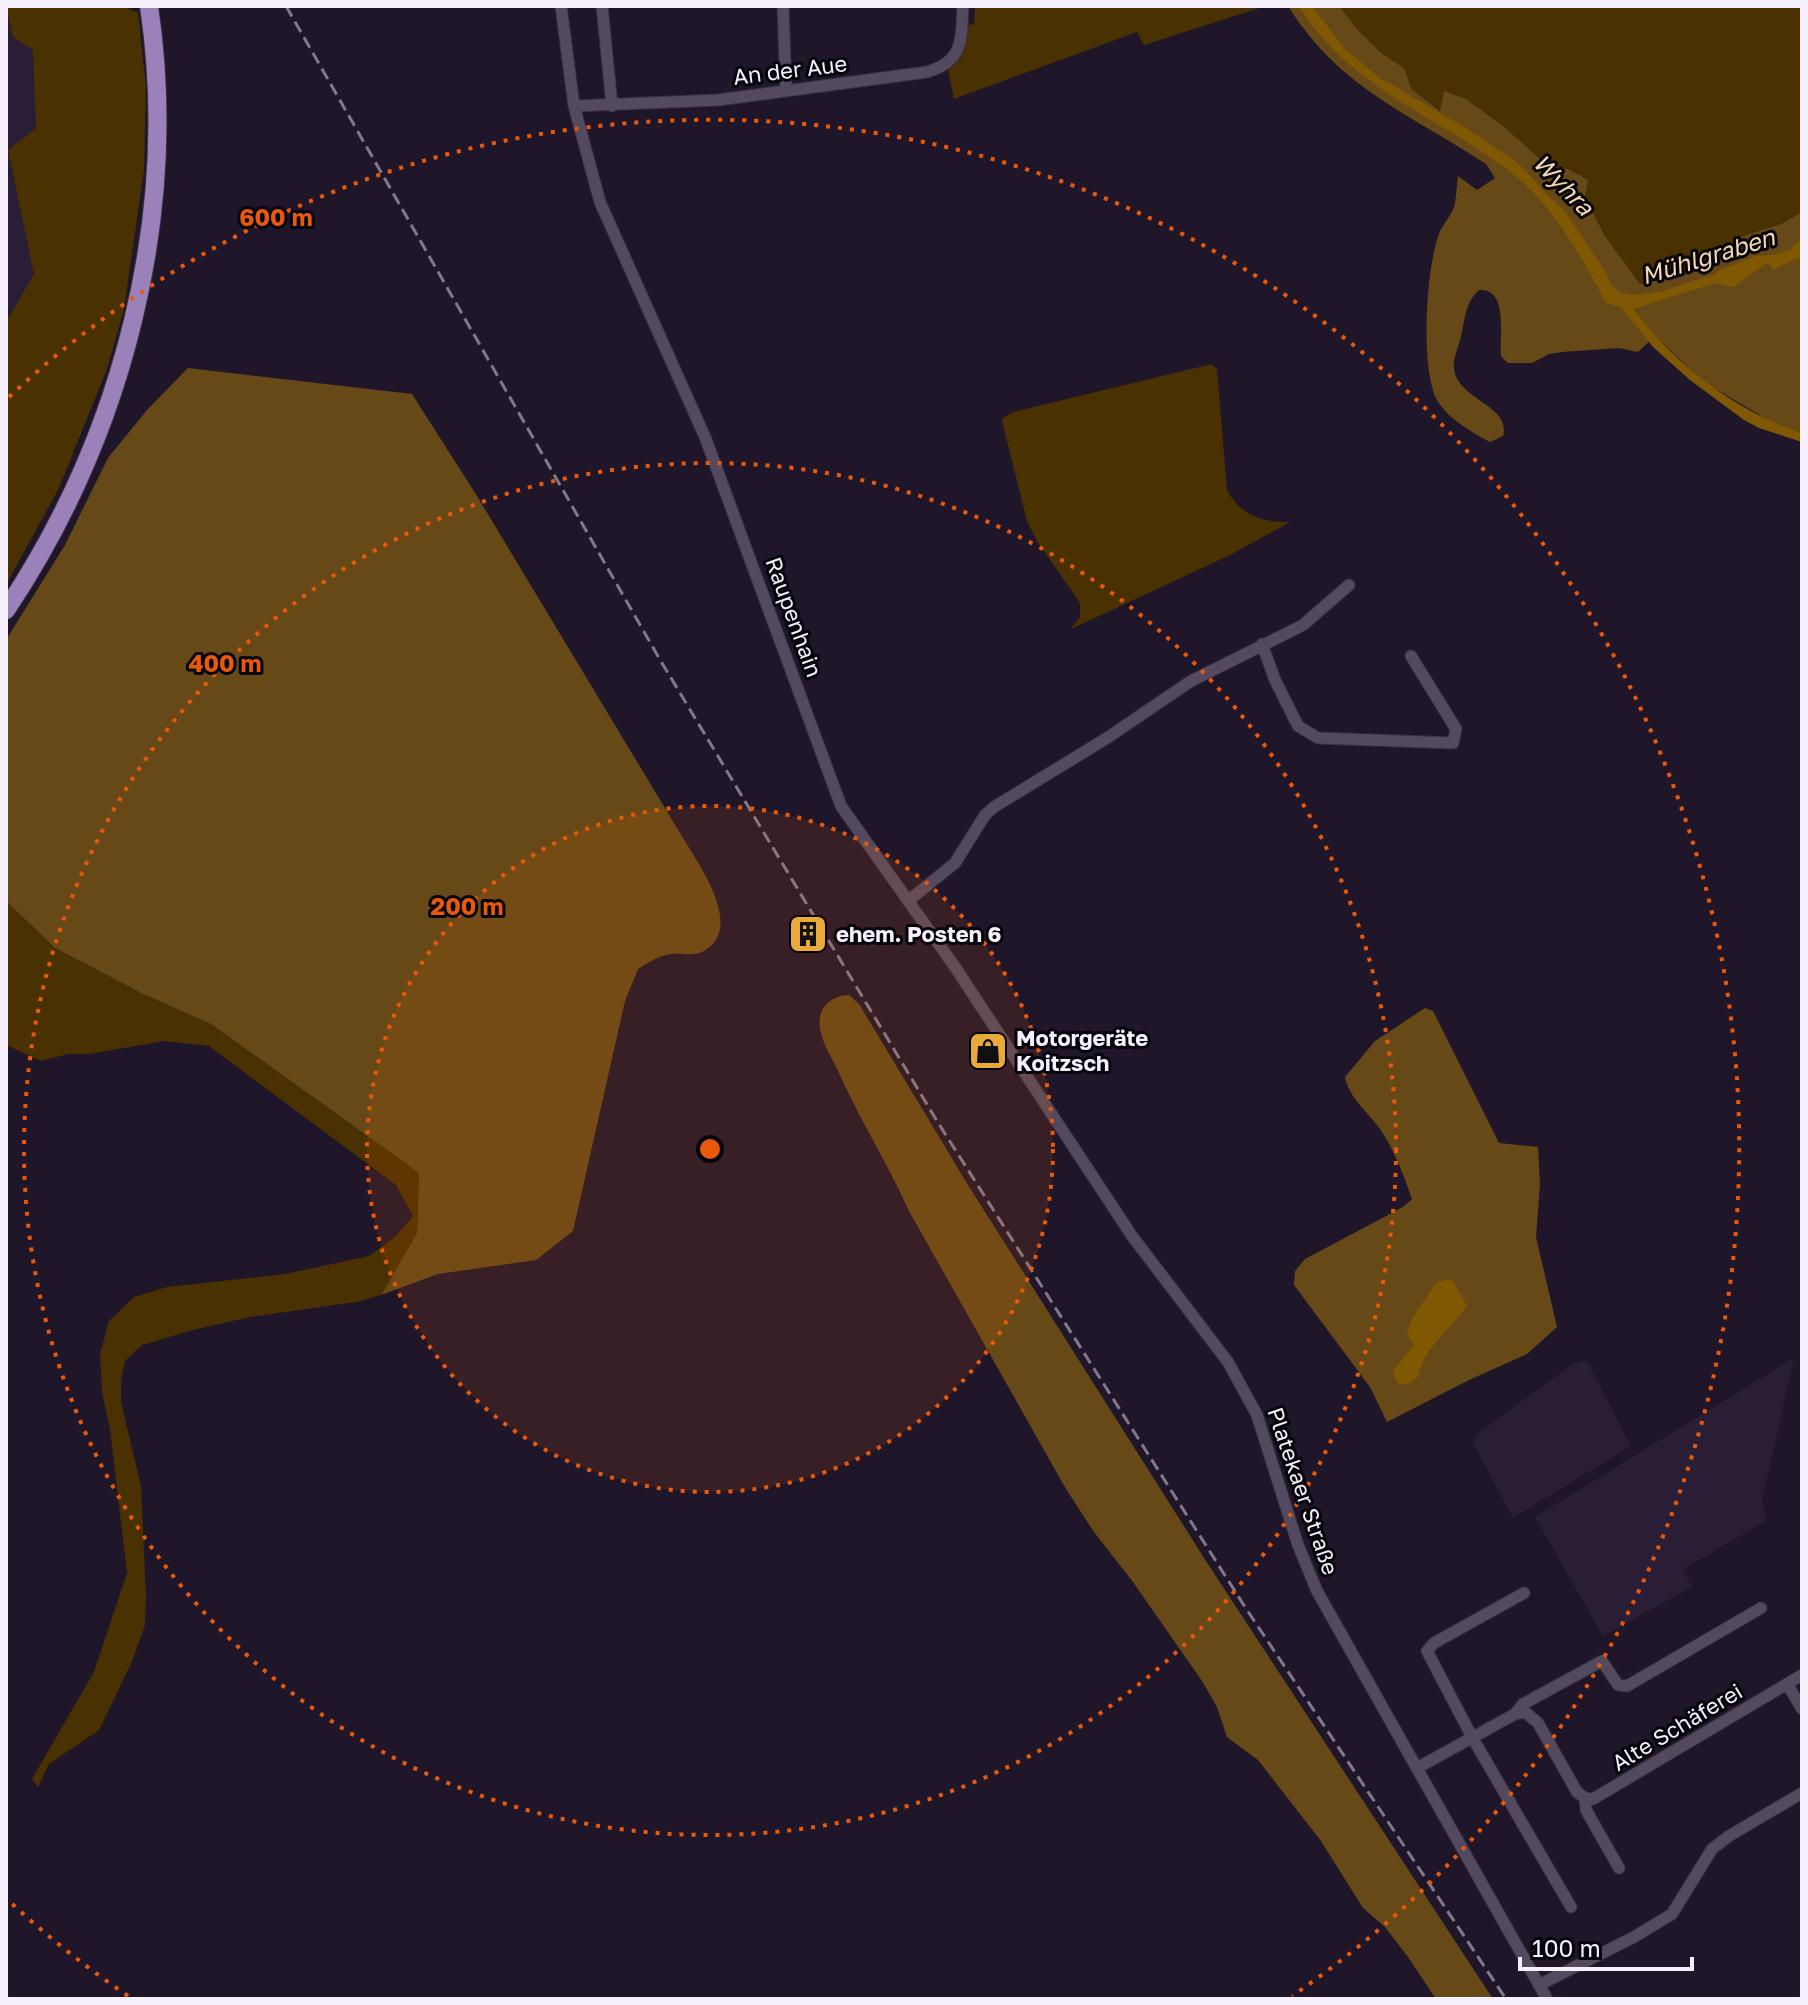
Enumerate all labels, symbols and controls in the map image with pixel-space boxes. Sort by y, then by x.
street label: An der Aue [731,49,848,90]
water label: Wyhra [1527,147,1601,222]
text: 600 m [239,202,313,231]
water label: Mühlgraben [1637,221,1779,291]
street label: Raupenhain [760,553,829,681]
text: 400 m [188,648,262,677]
text: 200 m [431,891,503,920]
building icon: ehem. Posten 6 [787,913,829,955]
place label: ehem. Posten 6 [836,920,1002,947]
place label: Motorgeräte Koitzsch [1016,1024,1148,1076]
shop icon: Motorgeräte Koitzsch [967,1030,1009,1072]
centre of rings [696,1135,724,1163]
street label: Platekaer Straße [1262,1403,1345,1578]
street label: Alte Schäferei [1607,1677,1747,1776]
scale bar [1520,1921,1692,1971]
text: 100 m [1532,1933,1601,1962]

